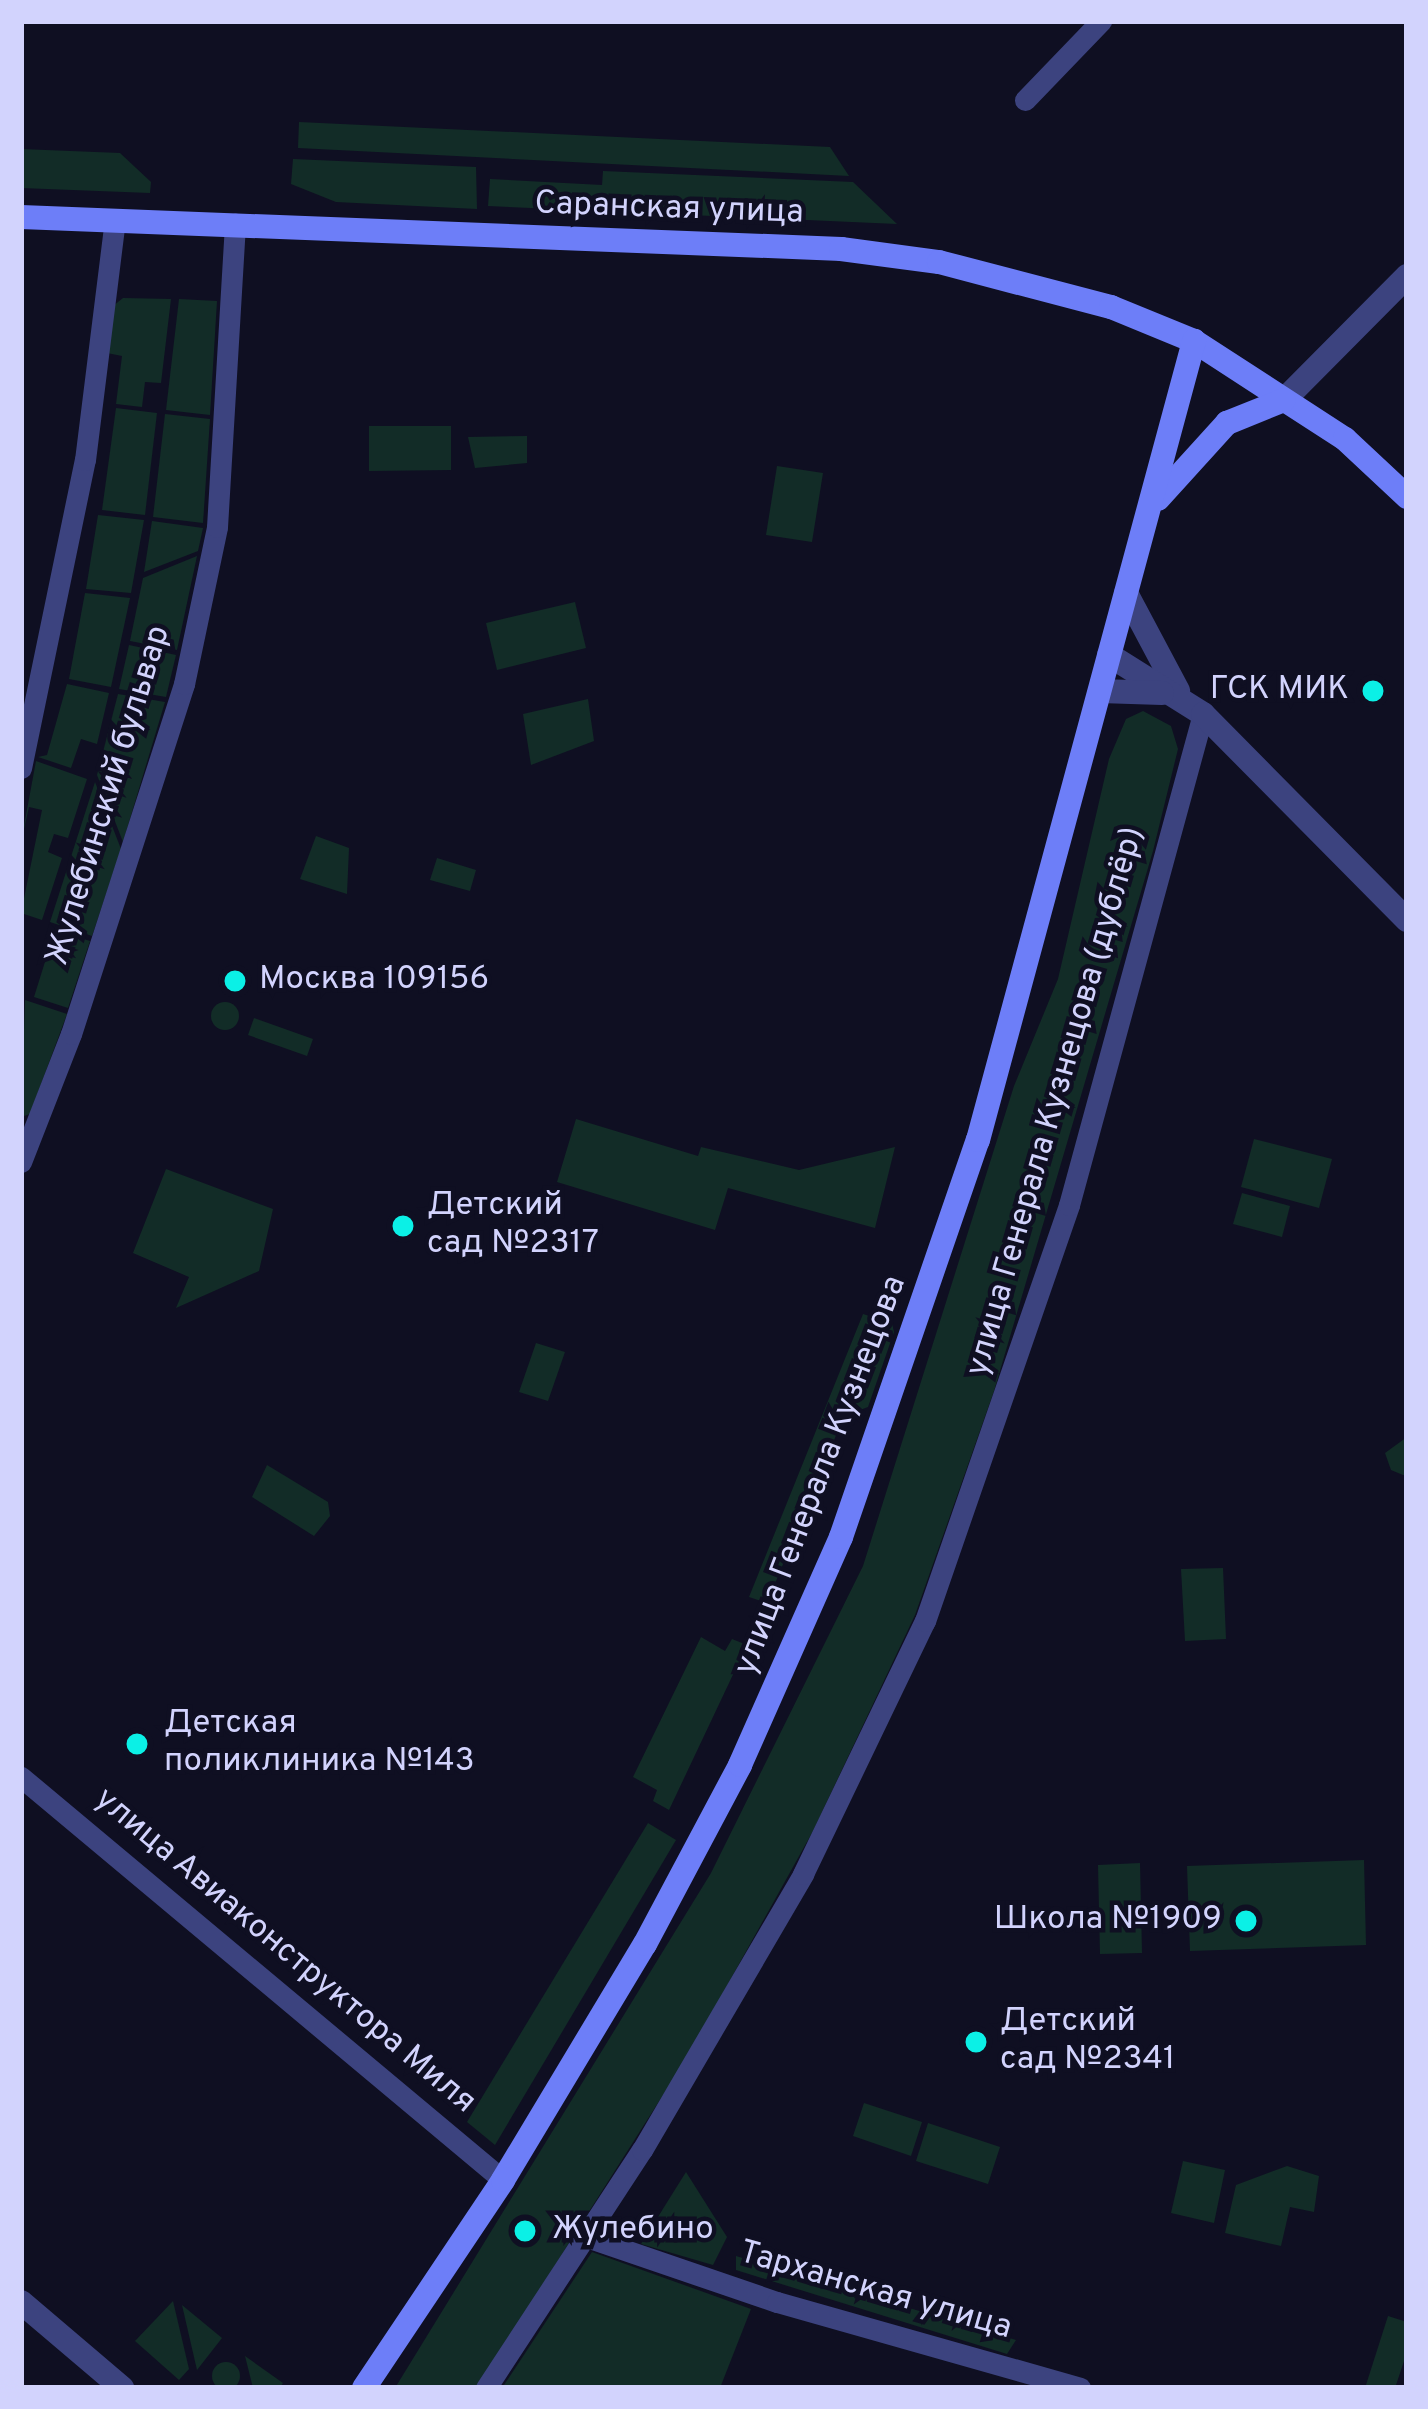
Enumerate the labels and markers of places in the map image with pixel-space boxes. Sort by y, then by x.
place label: ГСК МИК [1210,671,1349,711]
marker: ГСК МИК [1360,678,1386,704]
place label: Москва 109156 [259,961,489,1001]
marker: Москва 109156 [222,968,248,994]
place label: Детский сад №2317 [427,1187,599,1265]
marker: Детский сад №2317 [390,1213,416,1239]
place label: Детская поликлиника №143 [164,1705,475,1783]
marker: Детская поликлиника №143 [121,1728,153,1760]
place label: Школа №1909 [994,1901,1222,1941]
marker: Школа №1909 [1233,1908,1259,1934]
place label: Детский сад №2341 [1000,2003,1175,2081]
marker: Детский сад №2341 [963,2029,989,2055]
place label: Жулебино [552,2211,714,2251]
marker: Жулебино [509,2215,541,2247]

